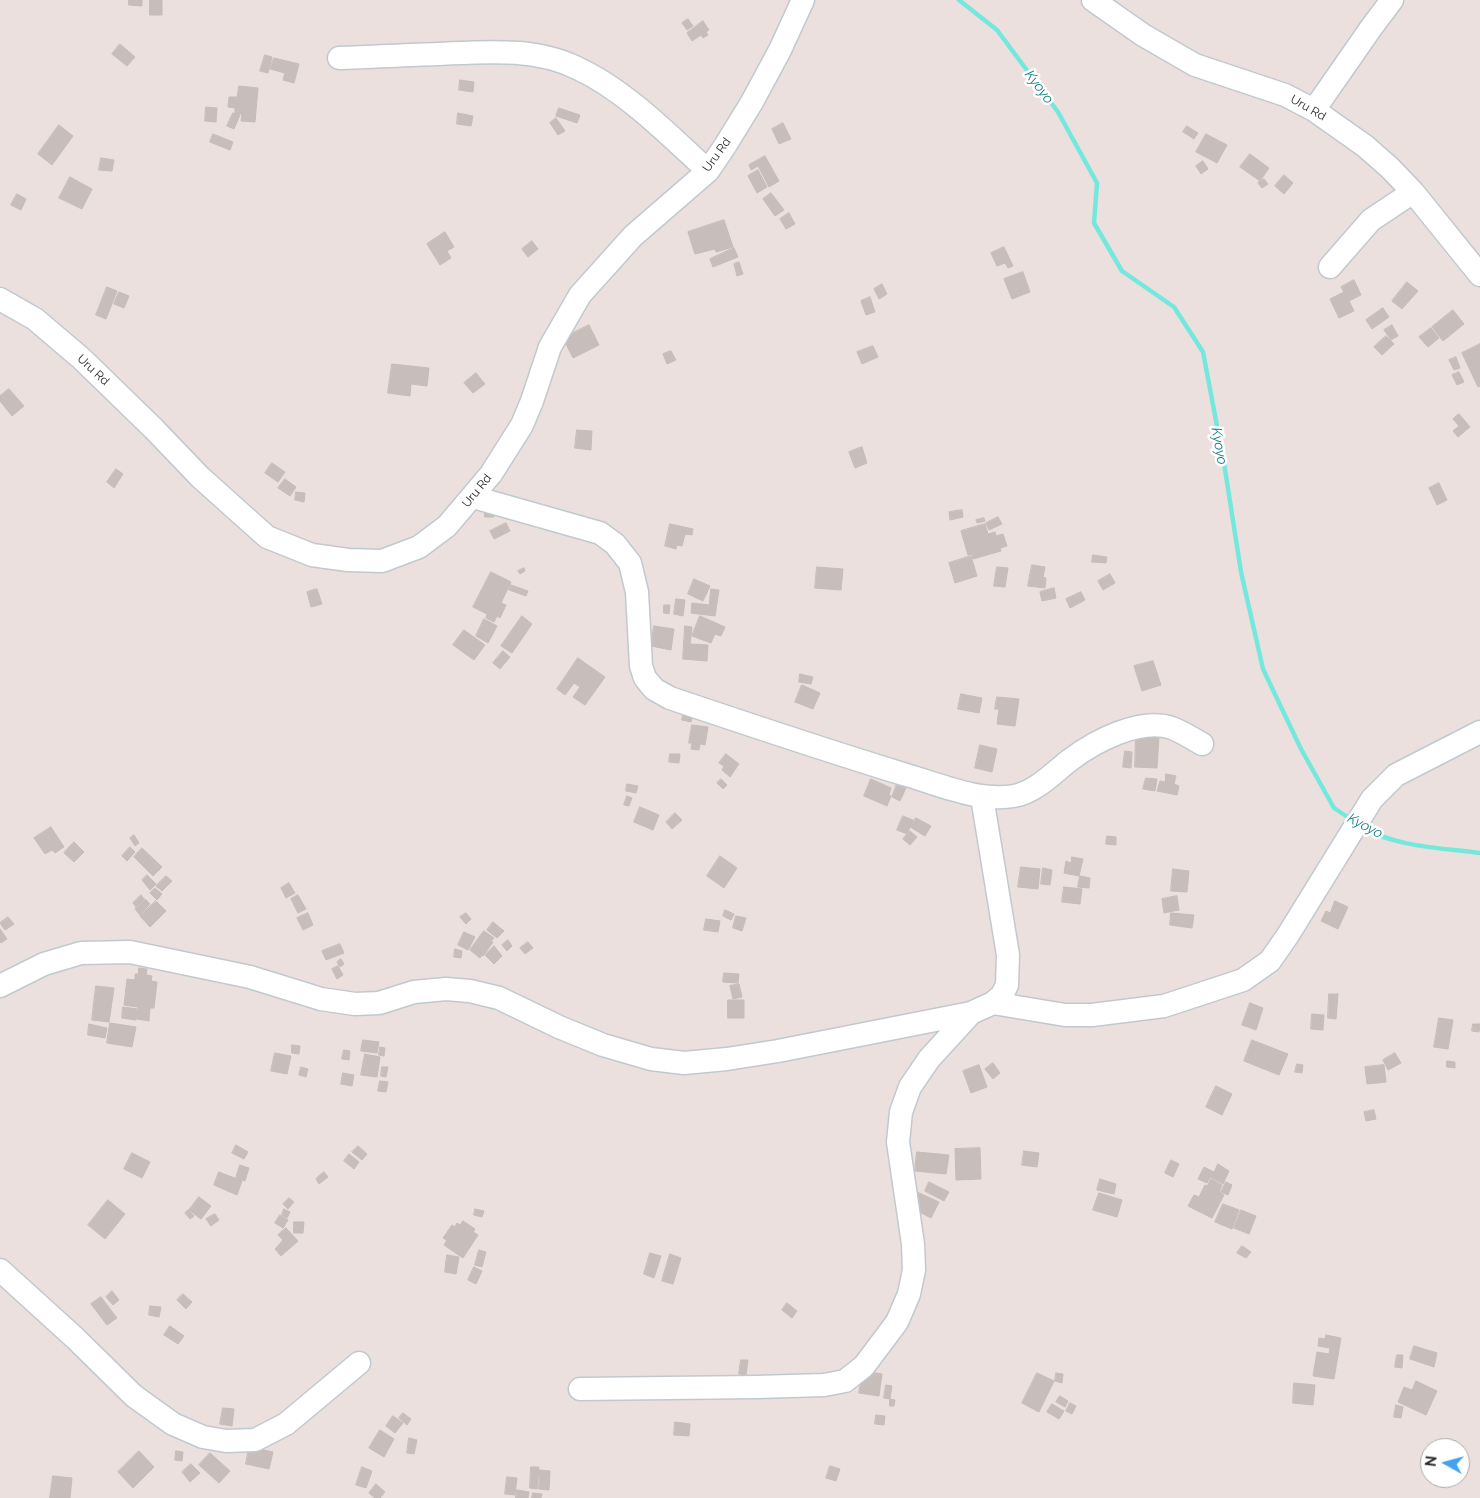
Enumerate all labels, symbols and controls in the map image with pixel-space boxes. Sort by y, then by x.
water label: Kyoyo [1021,67,1057,107]
street label: Uru Rd [1288,92,1328,124]
street label: Uru Rd [700,135,734,175]
street label: Uru Rd [74,352,112,388]
water label: Kyoyo [1207,426,1231,466]
street label: Uru Rd [459,472,495,510]
water label: Kyoyo [1344,810,1386,842]
north arrow [1420,1438,1470,1488]
text: N [1423,1455,1440,1468]

